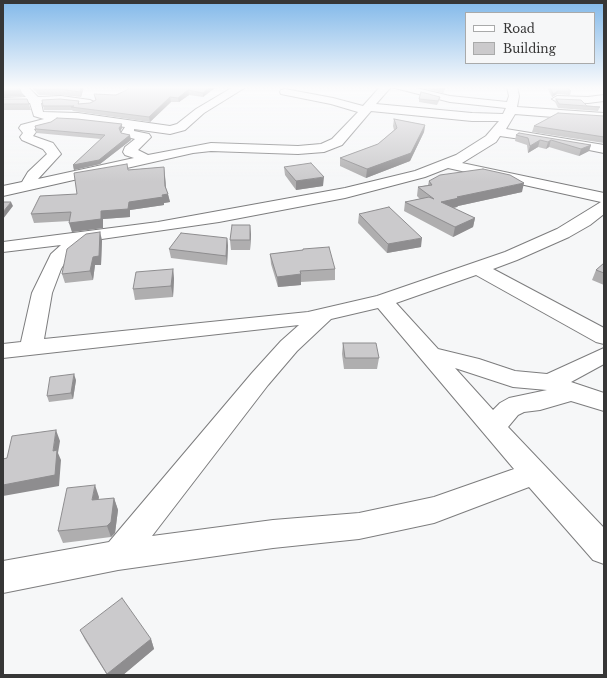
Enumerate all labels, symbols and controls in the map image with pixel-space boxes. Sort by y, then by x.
legend [465,12,595,64]
text: Road [503,21,535,36]
text: Building [503,41,556,56]

